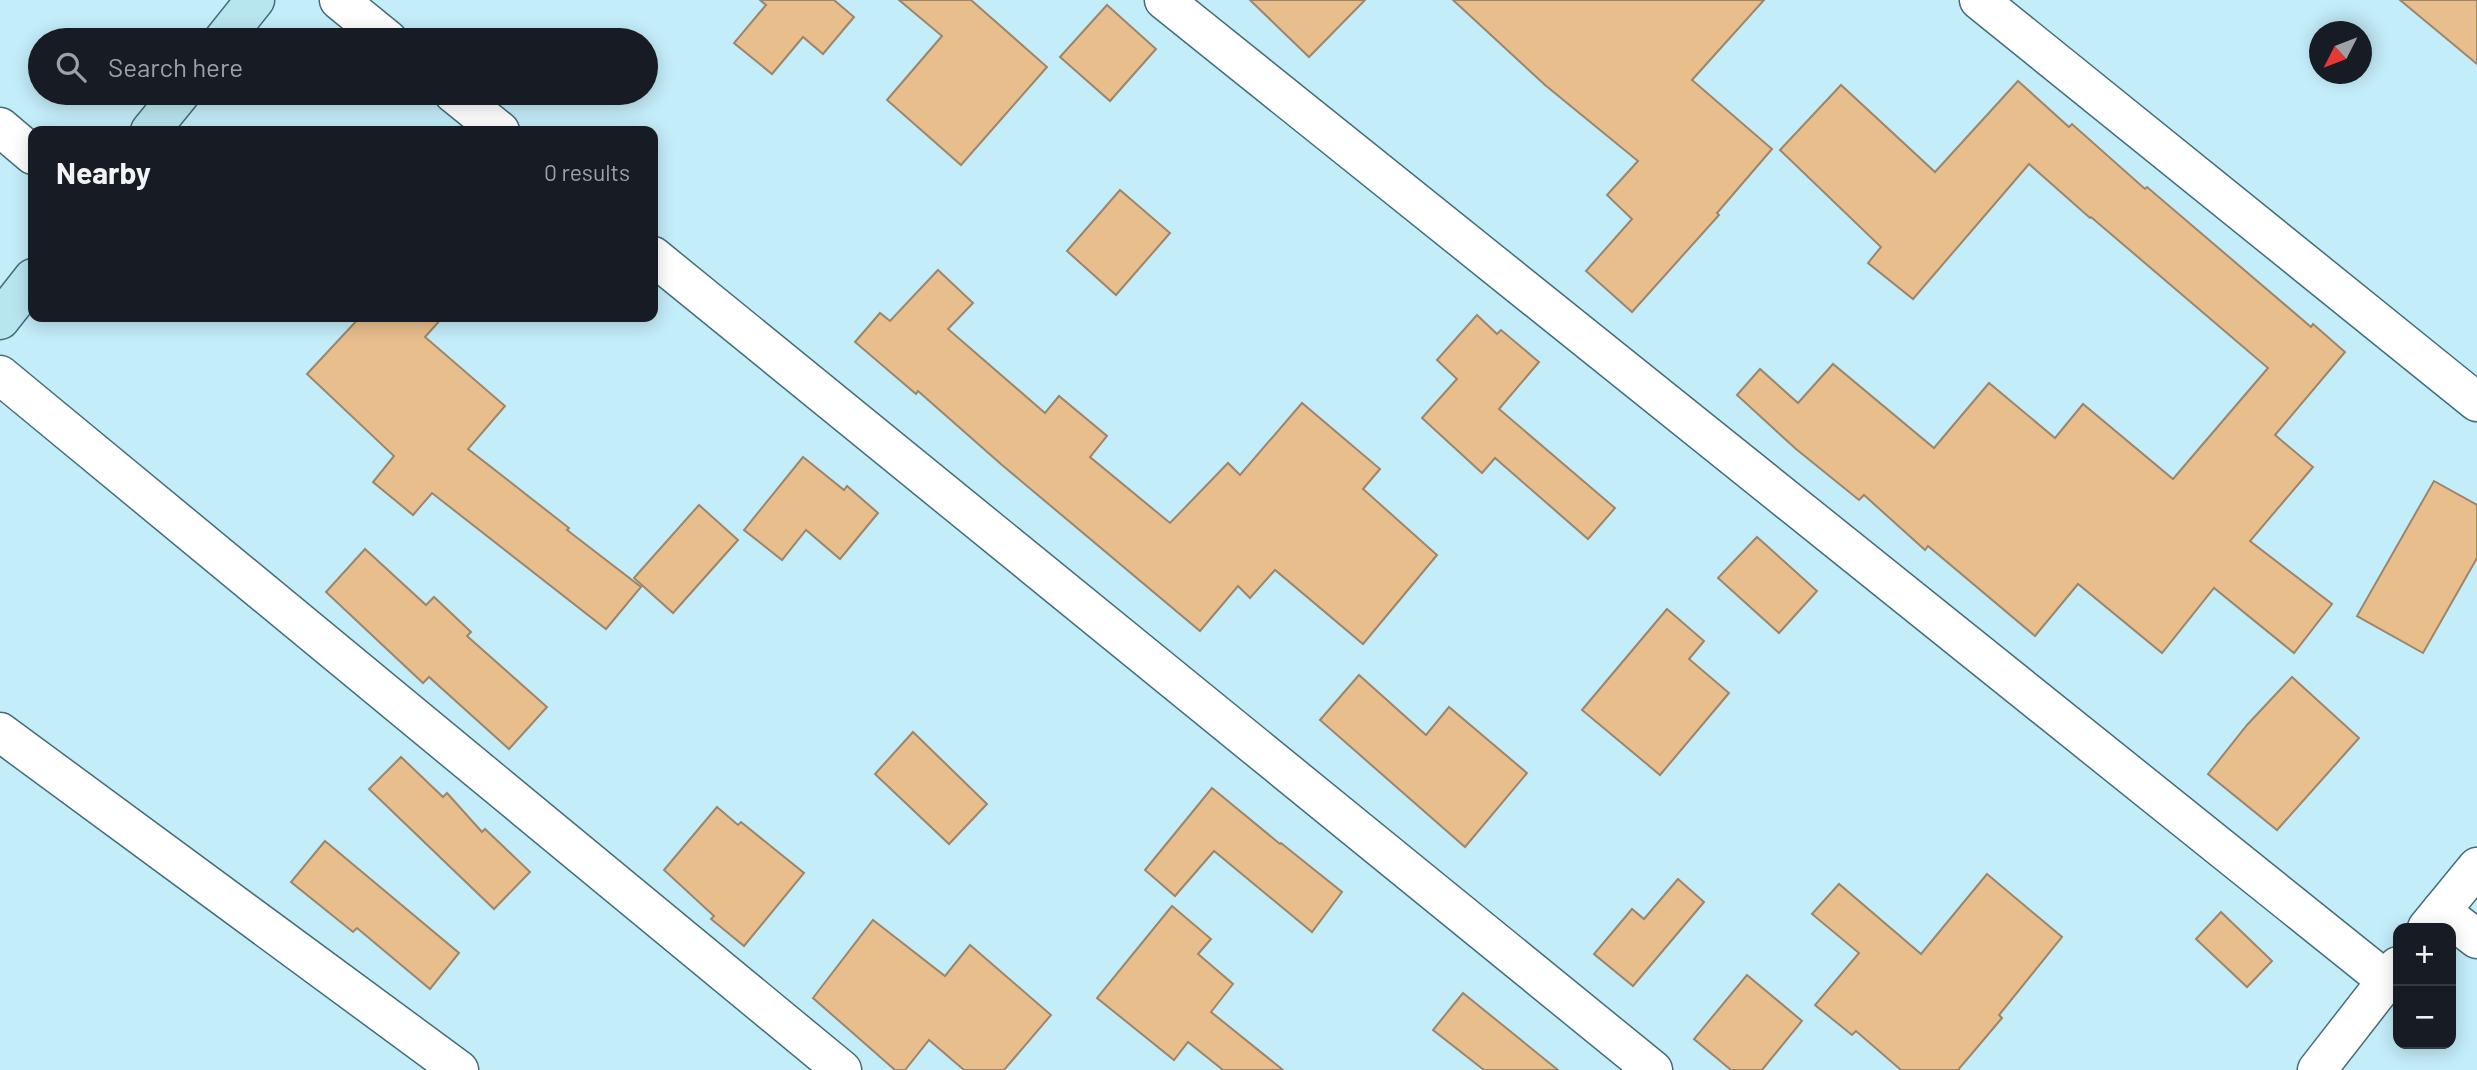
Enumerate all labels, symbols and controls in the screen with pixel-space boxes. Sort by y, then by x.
north arrow [2309,21,2372,84]
search box [28,28,658,105]
icon: search [52,48,90,86]
text: Search here [108,51,243,82]
text: Nearby [56,154,151,190]
text: 0 results [544,158,630,186]
map controls [2393,923,2456,1049]
button: + [2393,923,2456,986]
button: − [2393,986,2456,1049]

